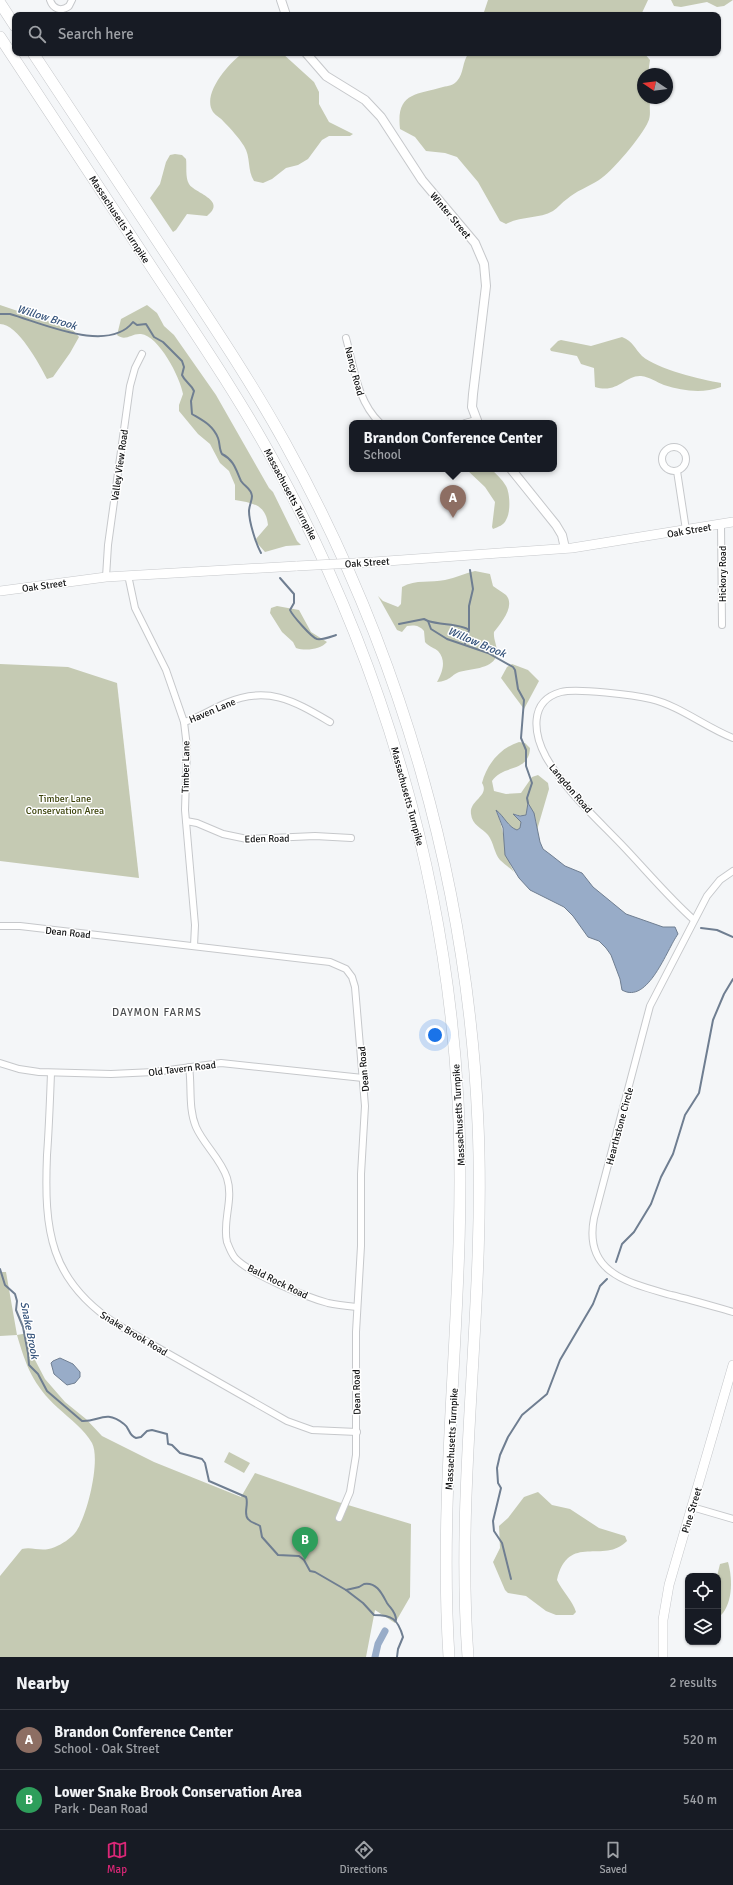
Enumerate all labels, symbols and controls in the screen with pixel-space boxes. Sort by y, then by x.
search box [12,12,721,56]
icon: search [26,23,48,45]
text: Search here [58,25,134,43]
north arrow [637,68,673,104]
street label: Massachusetts Turnpike [86,173,152,266]
street label: Winter Street [427,190,473,242]
water label: Willow Brook [15,302,80,333]
street label: Nancy Road [342,345,366,397]
popup [349,420,557,472]
street label: Valley View Road [109,429,131,502]
text: Brandon Conference Center [364,429,542,447]
street label: Massachusetts Turnpike [261,447,319,542]
text: School [364,447,401,463]
pin: A [440,485,466,518]
street label: Oak Street [666,521,713,541]
street label: Hickory Road [717,546,729,602]
street label: Oak Street [344,555,390,571]
street label: Oak Street [21,577,68,595]
water label: Willow Brook [446,624,509,661]
street label: Haven Lane [187,696,237,726]
street label: Timber Lane [180,741,192,793]
street label: Massachusetts Turnpike [388,745,426,847]
street label: Langdon Road [546,762,594,816]
park label: Timber Lane Conservation Area [26,793,104,817]
street label: Eden Road [244,833,290,845]
street label: Dean Road [45,925,91,941]
district label: DAYMON FARMS [112,1006,202,1019]
your location [425,1025,445,1045]
street label: Dean Road [356,1046,372,1092]
street label: Old Tavern Road [148,1059,217,1079]
street label: Massachusetts Turnpike [450,1064,468,1166]
street label: Hearthstone Circle [604,1086,636,1166]
street label: Bald Rock Road [245,1262,310,1302]
water label: Snake Brook [18,1300,42,1361]
street label: Snake Brook Road [98,1309,169,1359]
street label: Dean Road [351,1369,363,1415]
street label: Massachusetts Turnpike [443,1388,461,1490]
street label: Pine Street [679,1486,705,1535]
pin: B [292,1527,318,1560]
map controls [685,1573,721,1645]
button: locate [685,1573,721,1609]
button: layers [685,1609,721,1645]
text: Nearby [16,1673,69,1694]
text: 2 results [669,1675,717,1691]
text: Brandon Conference Center [54,1723,233,1741]
text: A [25,1732,33,1748]
text: 520 m [683,1732,717,1748]
text: School · Oak Street [54,1741,160,1757]
text: Lower Snake Brook Conservation Area [54,1783,302,1801]
text: B [25,1792,33,1808]
text: 540 m [683,1792,717,1808]
text: Park · Dean Road [54,1801,148,1817]
tab: Map [106,1839,128,1876]
tab: Directions [340,1839,388,1876]
tab: Saved [599,1839,627,1876]

